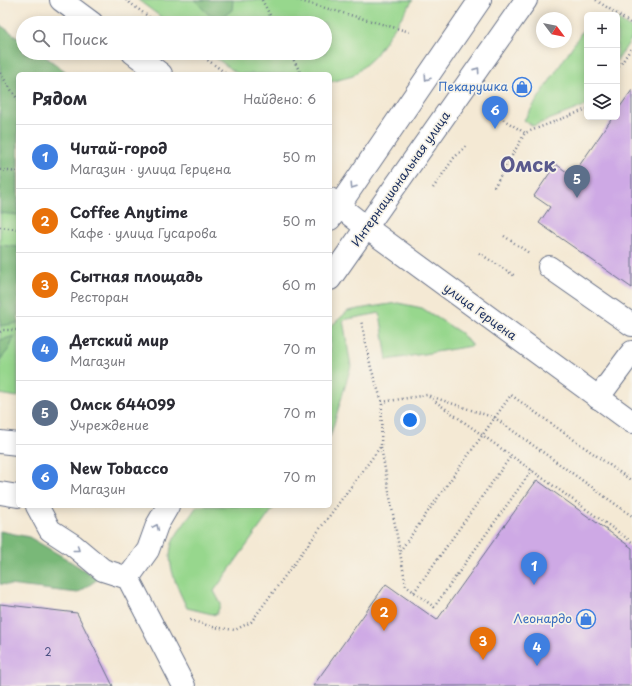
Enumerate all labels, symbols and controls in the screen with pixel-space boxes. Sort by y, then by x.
north arrow [536,12,572,48]
map controls [584,12,620,120]
button: + [584,12,620,48]
search box [16,16,332,60]
icon: search [30,27,52,49]
text: Поиск [62,27,108,50]
button: − [584,48,620,84]
one-way arrow [472,67,480,74]
one-way arrow [425,74,432,81]
shop icon: Пекарушка [511,76,533,98]
place label: Пекарушка [438,77,508,95]
button: layers [584,84,620,120]
text: Рядом [32,85,87,111]
text: Найдено: 6 [243,89,316,108]
pin: 6 [482,96,508,129]
street label: Интернациональная улица [347,107,454,250]
text: Читай-город [70,136,167,159]
text: 1 [42,147,48,166]
text: 50 m [282,147,316,166]
district label: Омск [500,149,556,179]
text: Магазин · улица Герцена [70,159,231,178]
pin: 5 [564,165,590,198]
one-way arrow [351,182,358,189]
text: Coffee Anytime [70,200,188,223]
text: 2 [40,211,50,230]
text: 50 m [282,211,316,230]
text: Кафе · улица Гусарова [70,223,217,242]
text: Сытная площадь [70,264,203,287]
text: 3 [41,275,49,294]
text: 60 m [282,275,316,294]
street label: улица Герцена [440,278,521,344]
text: Ресторан [70,287,129,306]
text: Детский мир [70,328,169,351]
text: 4 [41,339,49,358]
text: 70 m [283,339,316,358]
text: Магазин [70,351,126,370]
text: Омск 644099 [70,392,176,415]
text: 5 [41,403,49,422]
text: 70 m [283,403,316,422]
your location [400,410,420,430]
text: Учреждение [70,415,149,434]
text: New Tobacco [70,456,168,479]
text: 6 [40,467,50,486]
text: 70 m [283,467,316,486]
text: Магазин [70,479,126,498]
one-way arrow [151,524,159,532]
one-way arrow [73,544,80,551]
pin: 1 [521,552,547,585]
pin: 2 [371,598,397,631]
shop icon: Леонардо [575,608,597,630]
place label: Леонардо [514,609,572,627]
pin: 3 [470,627,496,660]
pin: 4 [524,633,550,666]
house number: 2 [44,644,52,659]

